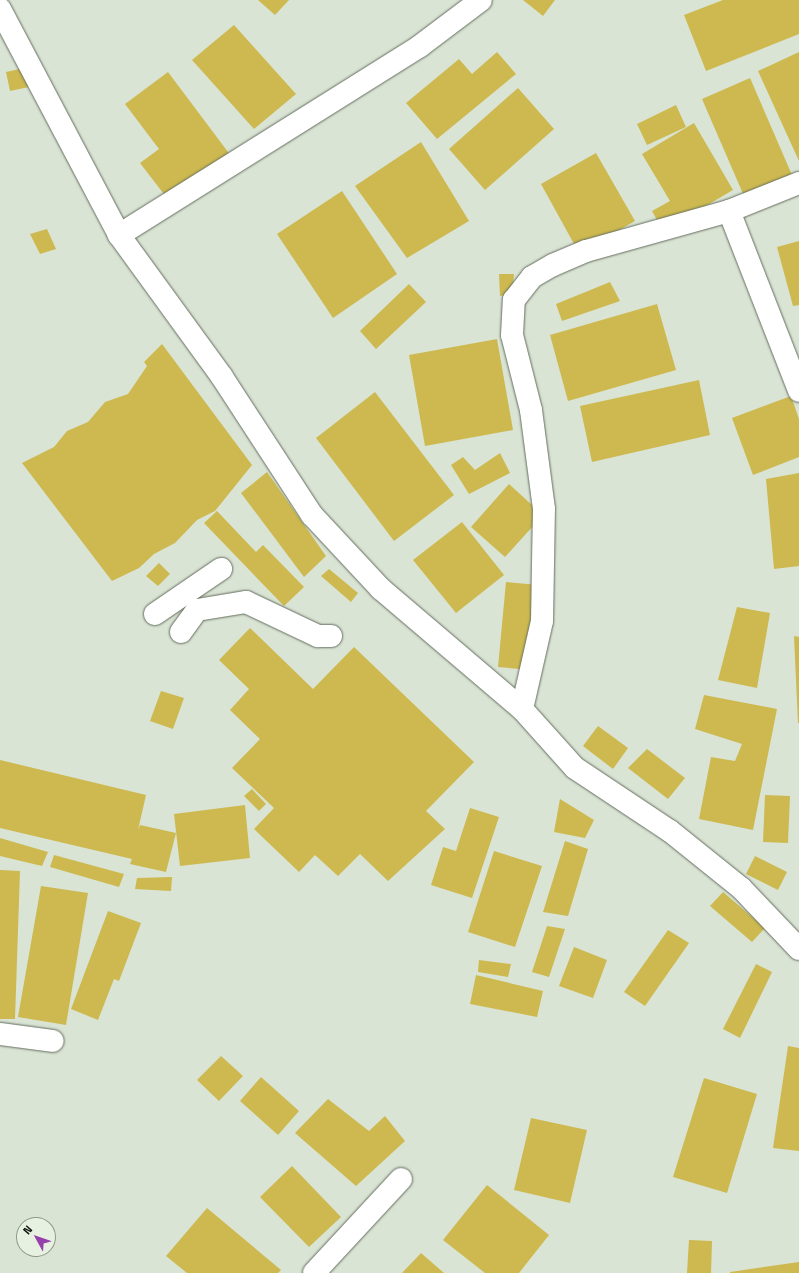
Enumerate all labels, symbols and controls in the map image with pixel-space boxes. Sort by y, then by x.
north arrow [16,1217,56,1257]
text: N [20,1223,35,1237]

